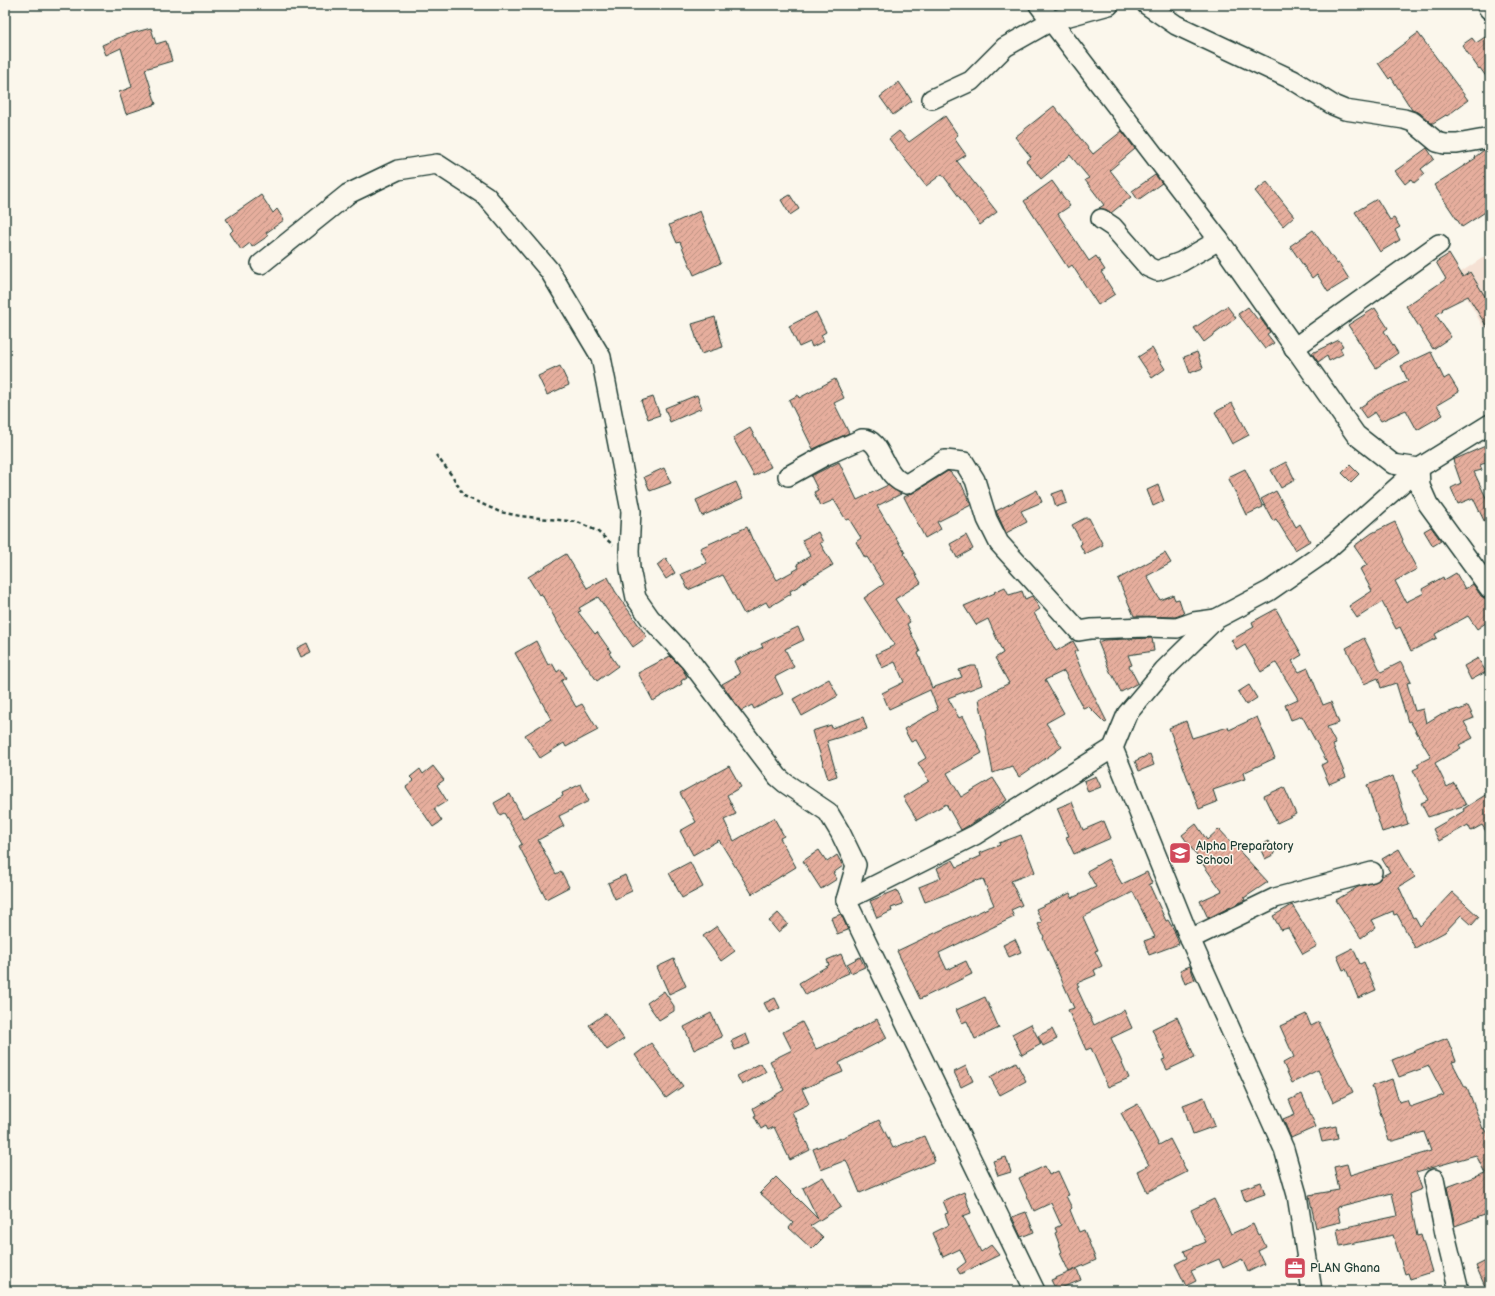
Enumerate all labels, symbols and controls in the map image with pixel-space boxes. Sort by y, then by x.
place label: Alpha Preparatory School [1196,839,1294,868]
school or university icon: Alpha Preparatory School [1167,840,1193,866]
office icon: PLAN Ghana [1282,1255,1308,1281]
place label: PLAN Ghana [1310,1261,1380,1276]

